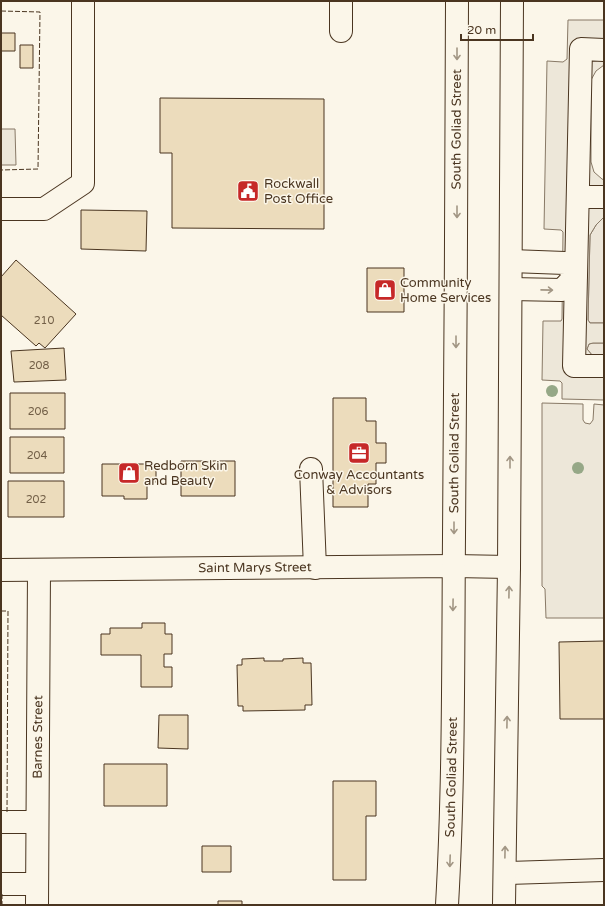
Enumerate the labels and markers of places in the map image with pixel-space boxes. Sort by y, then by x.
place label: Rockwall Post Office [264,176,333,207]
public building icon: Rockwall Post Office [235,178,261,204]
place label: Community Home Services [400,275,491,306]
shop icon: Community Home Services [372,277,398,303]
office icon: Conway Accountants & Advisors [346,440,372,466]
place label: Redborn Skin and Beauty [144,458,227,489]
shop icon: Redborn Skin and Beauty [116,460,142,486]
place label: Conway Accountants & Advisors [294,467,424,498]

